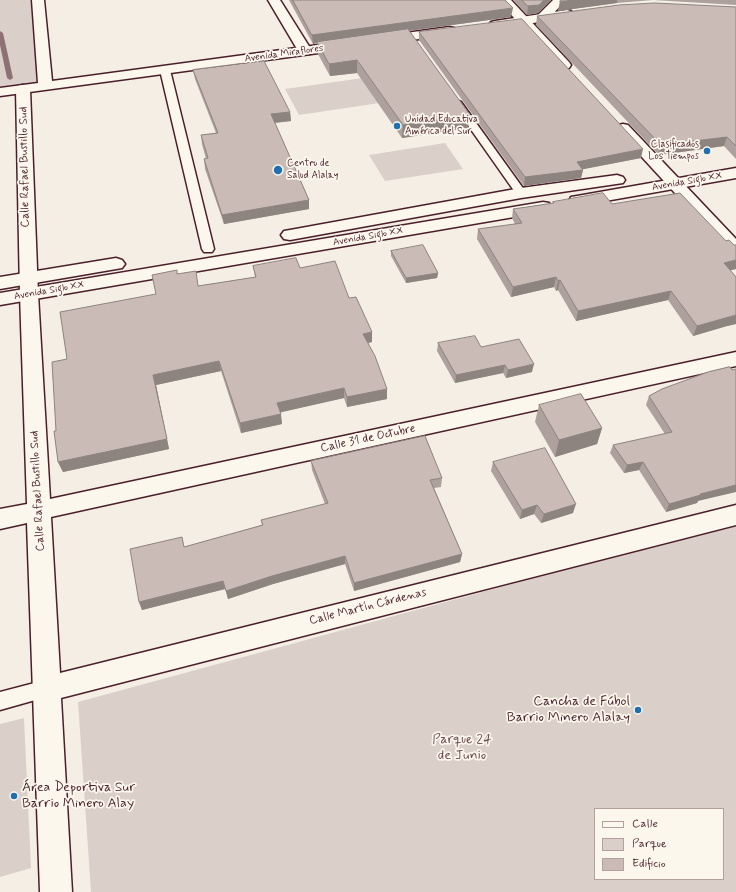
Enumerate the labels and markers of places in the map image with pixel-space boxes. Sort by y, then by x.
place label: Unidad Educativa América del Sur [405,114,478,138]
marker: Unidad Educativa América del Sur [392,121,402,131]
place label: Clasificados Los Tiempos [648,139,699,162]
marker: Clasificados Los Tiempos [702,146,712,156]
place label: Centro de Salud Alalay [287,158,338,182]
marker: Centro de Salud Alalay [272,164,284,176]
place label: Cancha de Fúbol Barrio Minero Alalay [507,694,630,726]
marker: Cancha de Fúbol Barrio Minero Alalay [633,705,643,715]
place label: Área Deportiva Sur Barrio Minero Alay [22,780,135,812]
marker: Área Deportiva Sur Barrio Minero Alay [9,791,19,801]

